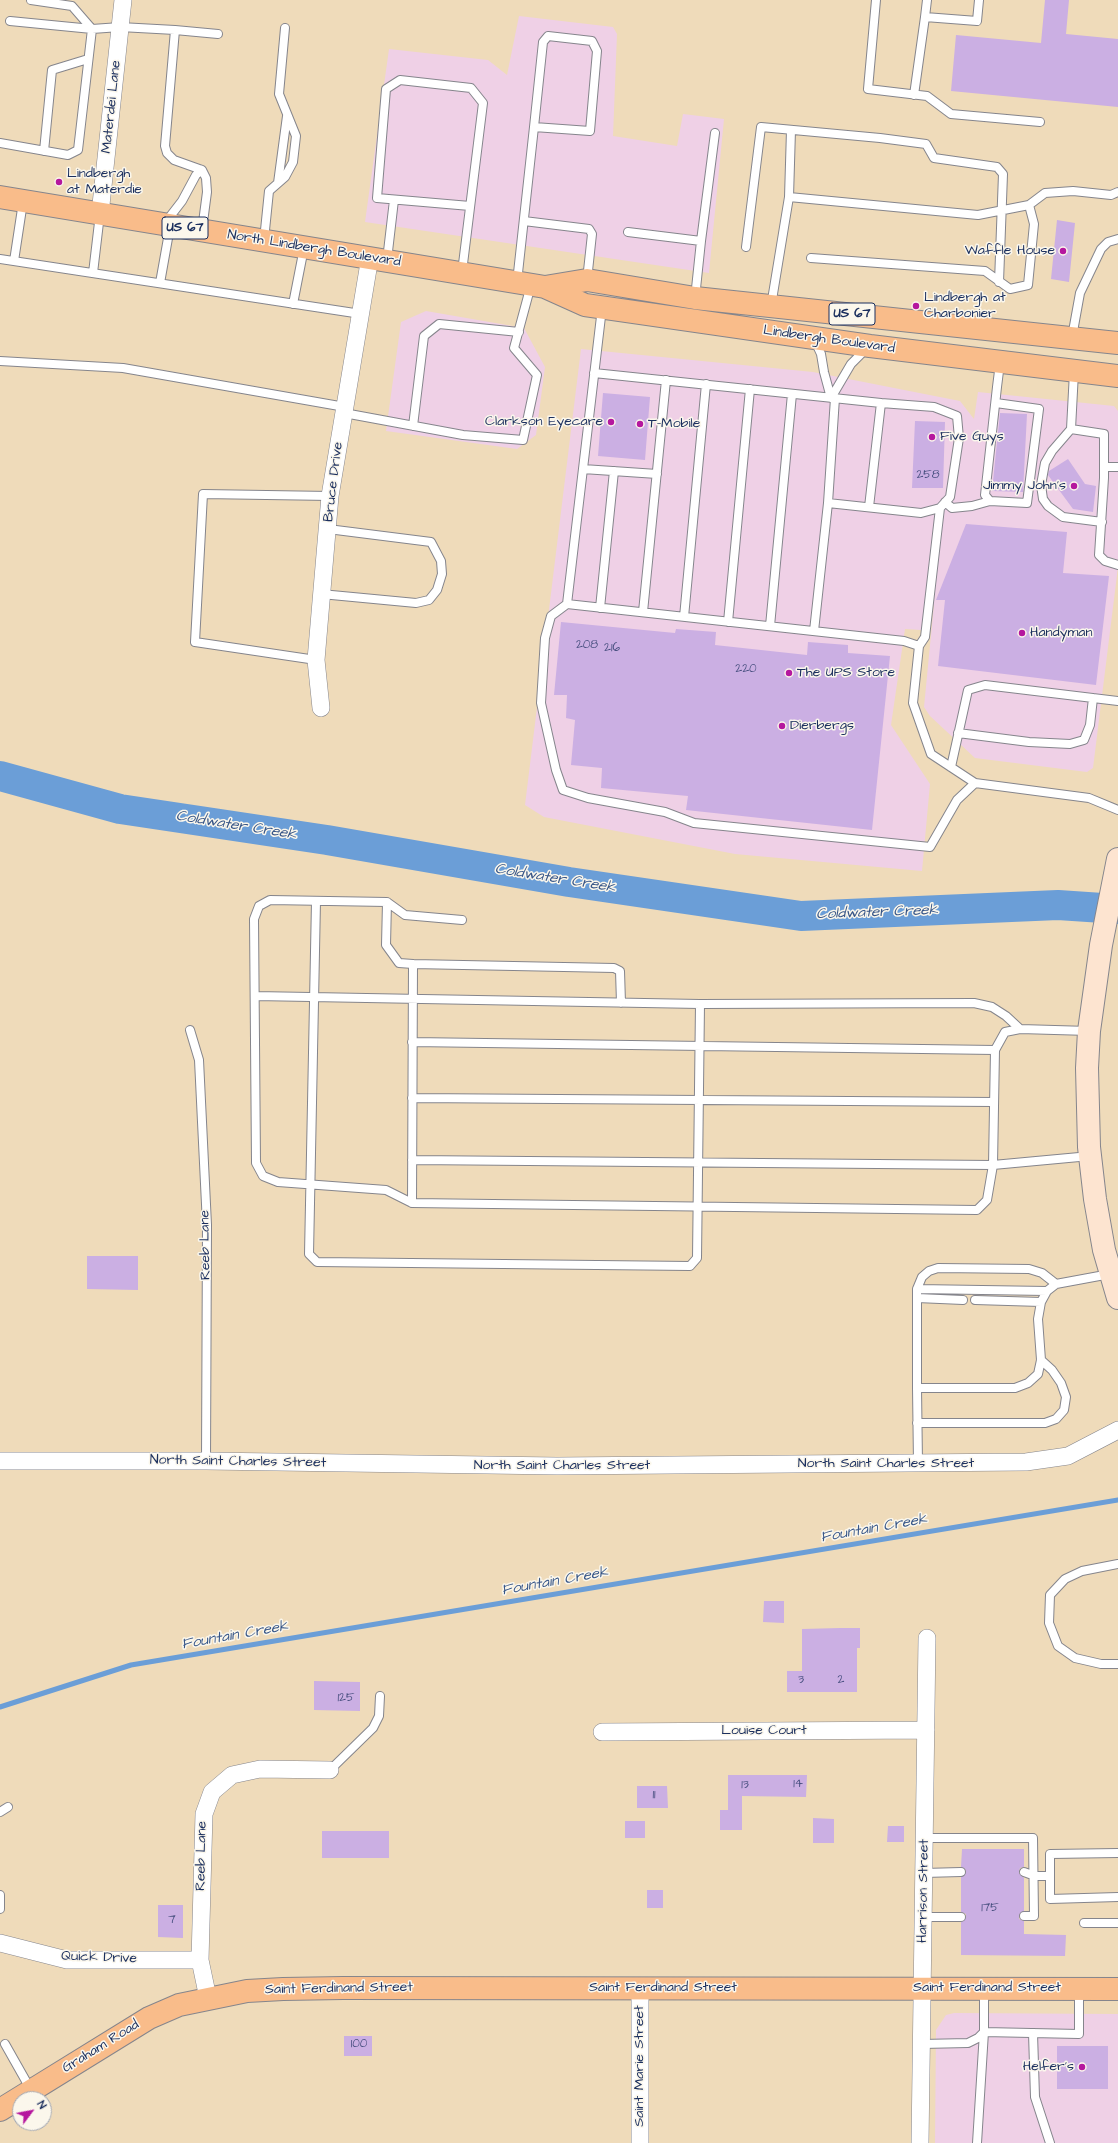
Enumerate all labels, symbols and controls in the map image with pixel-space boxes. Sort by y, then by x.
street label: Materdei Lane [99,60,125,154]
place label: Lindbergh at Materdie [67,166,142,198]
marker: Lindbergh at Materdie [54,177,64,187]
road number: US 67 [162,217,208,239]
street label: North Lindbergh Boulevard [226,227,402,271]
place label: Waffle House [965,243,1055,259]
marker: Waffle House [1058,246,1068,256]
place label: Lindbergh at Charbonier [924,290,1006,322]
marker: Lindbergh at Charbonier [911,301,921,311]
road number: US 67 [829,303,875,325]
street label: Lindbergh Boulevard [762,322,896,358]
place label: Clarkson Eyecare [485,414,603,430]
place label: T-Mobile [648,416,700,432]
marker: Clarkson Eyecare [606,417,616,427]
marker: T-Mobile [635,419,645,429]
place label: Five Guys [940,429,1004,445]
marker: Five Guys [927,432,937,442]
street label: Bruce Drive [321,441,347,523]
house number: 258 [916,468,940,482]
place label: Jimmy John's [983,478,1066,494]
marker: Jimmy John's [1069,481,1079,491]
place label: Handyman [1030,625,1092,641]
marker: Handyman [1017,628,1027,638]
house number: 208 [576,638,598,652]
house number: 216 [604,641,620,655]
house number: 220 [735,662,757,676]
place label: The UPS Store [797,665,895,681]
marker: The UPS Store [784,668,794,678]
place label: Dierbergs [790,718,854,734]
marker: Dierbergs [777,721,787,731]
water label: Coldwater Creek [175,808,297,844]
water label: Coldwater Creek [494,861,616,897]
water label: Coldwater Creek [816,902,938,924]
street label: Reeb Lane [197,1210,215,1280]
street label: North Saint Charles Street [150,1452,326,1472]
street label: North Saint Charles Street [798,1456,974,1472]
street label: North Saint Charles Street [474,1458,650,1474]
water label: Fountain Creek [819,1511,929,1547]
water label: Fountain Creek [500,1564,610,1600]
water label: Fountain Creek [180,1618,290,1654]
house number: 3 [798,1673,804,1687]
house number: 2 [838,1673,844,1687]
house number: 125 [338,1691,354,1705]
street label: Louise Court [721,1723,807,1739]
house number: 14 [793,1777,803,1791]
house number: 13 [741,1778,749,1792]
house number: 11 [652,1788,656,1802]
street label: Reeb Lane [193,1821,211,1891]
street label: Harrison Street [915,1839,933,1943]
house number: 175 [981,1901,999,1915]
house number: 7 [168,1913,176,1927]
street label: Quick Drive [61,1948,137,1968]
street label: Saint Ferdinand Street [265,1979,413,1999]
street label: Saint Ferdinand Street [589,1980,737,1996]
street label: Saint Ferdinand Street [913,1980,1061,1996]
street label: Saint Marie Street [632,2005,648,2127]
street label: Graham Road [60,2017,142,2077]
house number: 100 [351,2037,367,2051]
place label: Helfer's [1023,2059,1074,2075]
marker: Helfer's [1077,2062,1087,2072]
north arrow [12,2091,52,2131]
text: N [34,2098,50,2112]

